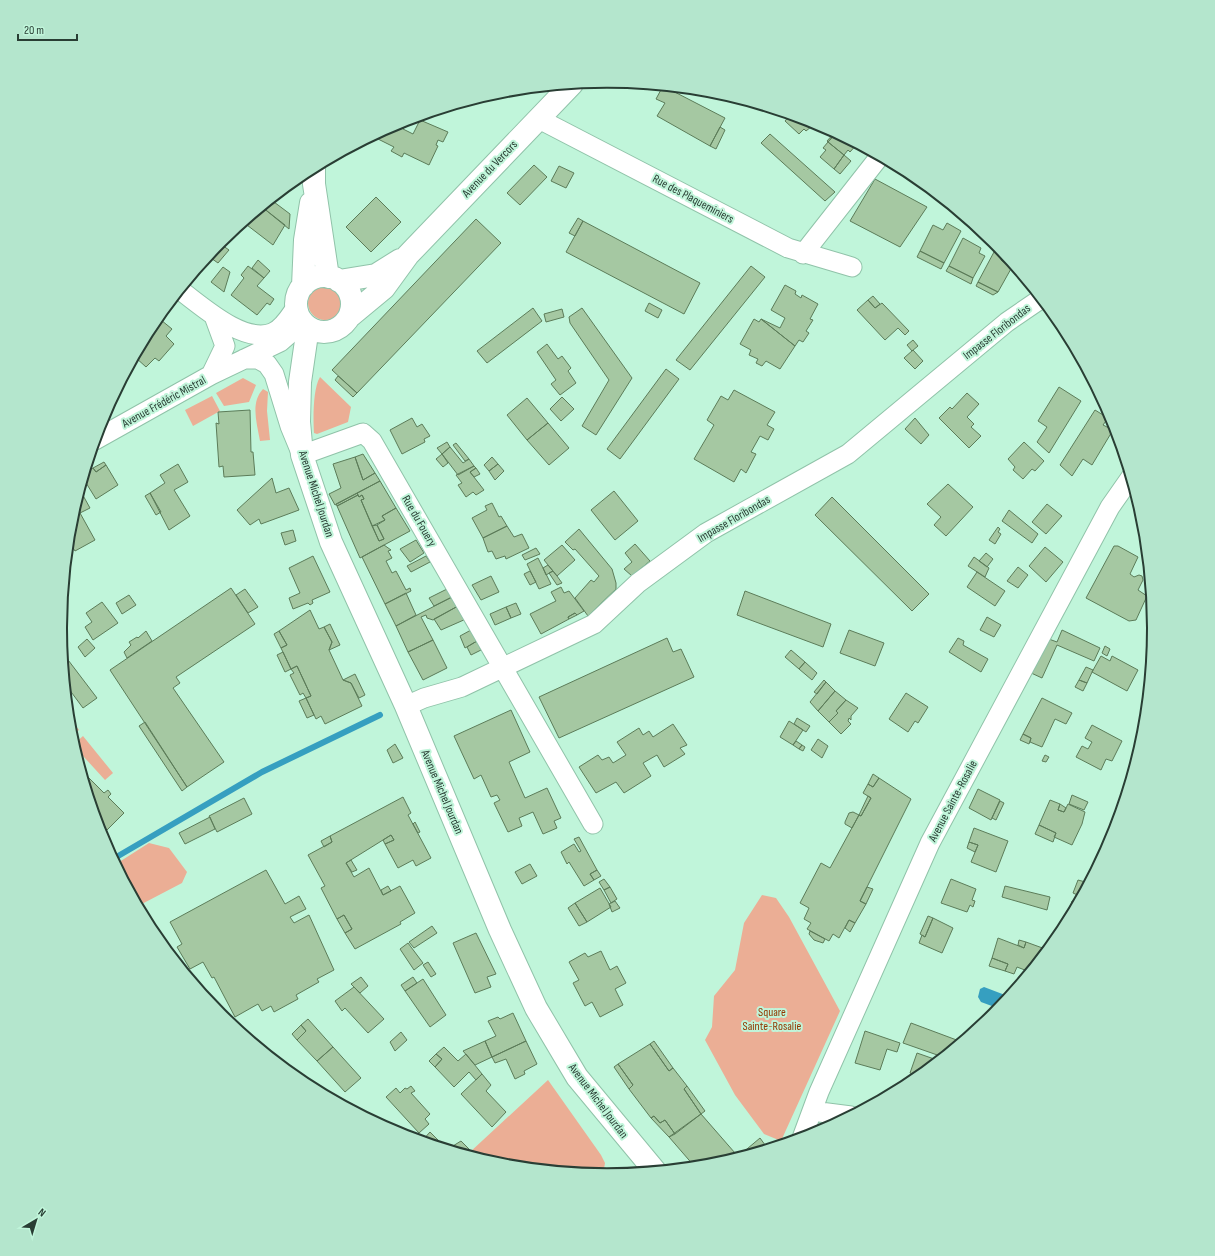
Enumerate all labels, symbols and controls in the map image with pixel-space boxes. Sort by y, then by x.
scale bar [18,16,77,42]
text: 20 m [24,23,44,38]
street label: Avenue du Vercors [458,137,521,201]
street label: Rue des Plaqueminiers [650,171,736,227]
street label: Impasse Floribondas [960,301,1034,363]
street label: Avenue Frédéric Mistral [119,373,209,432]
street label: Avenue Michel Jourdan [295,448,337,539]
street label: Impasse Floribondas [695,492,773,546]
street label: Rue du Fouery [398,493,440,550]
street label: Avenue Michel Jourdan [417,747,466,836]
street label: Avenue Sainte-Rosalie [925,758,981,845]
park label: Square Sainte-Rosalie [743,1005,802,1034]
street label: Avenue Michel Jourdan [564,1060,631,1141]
north arrow [16,1200,56,1240]
text: N [36,1206,48,1220]

